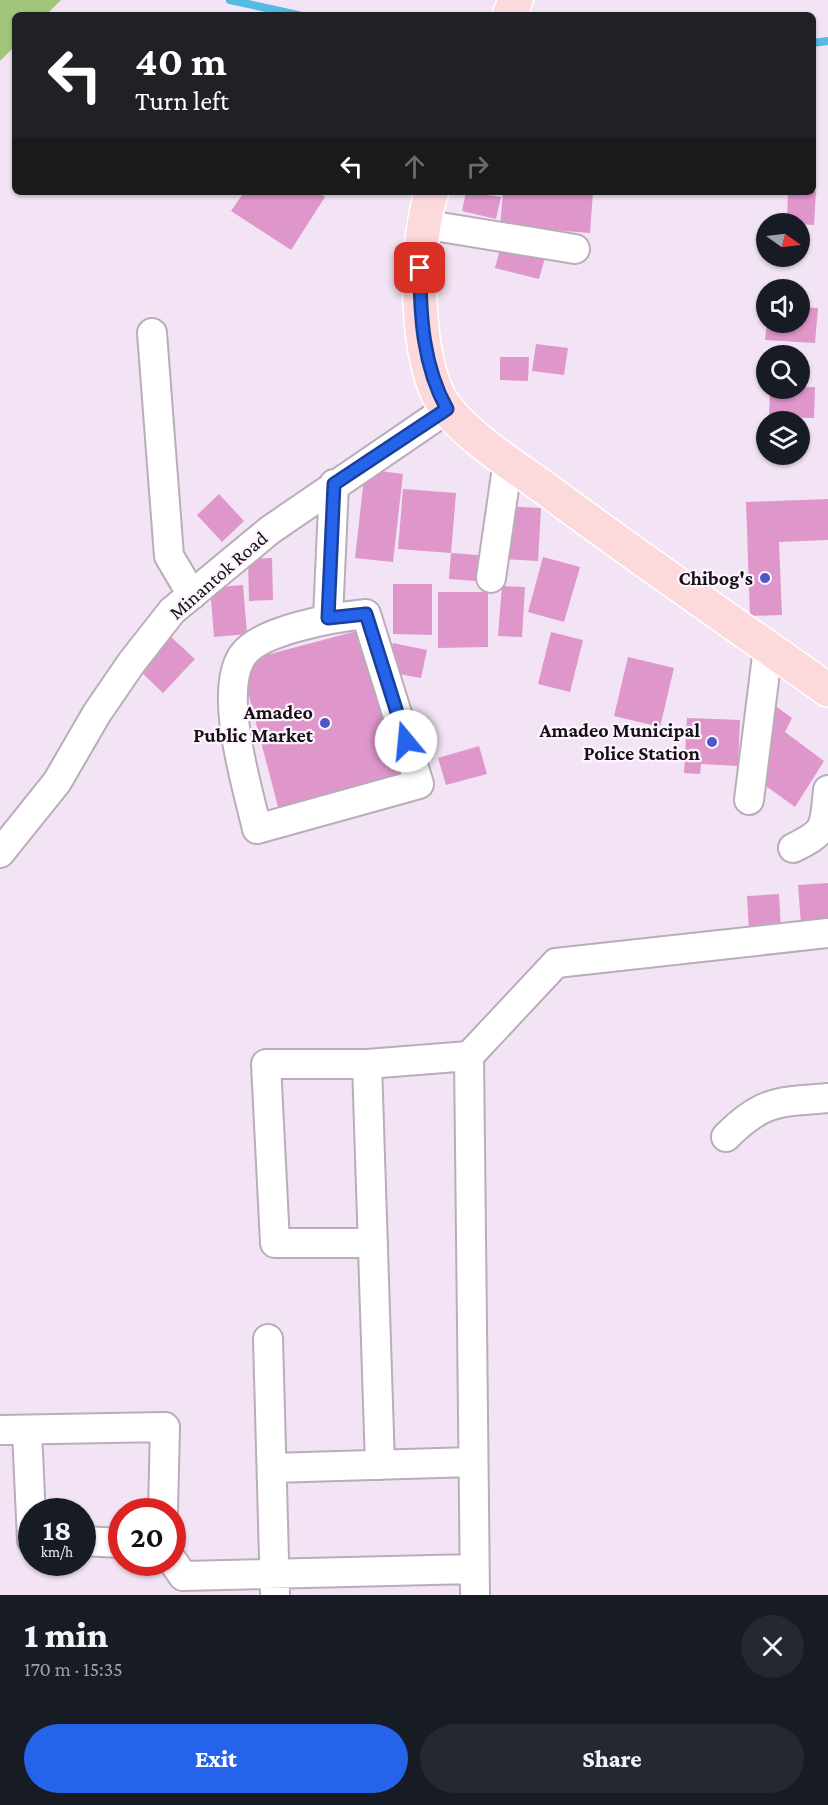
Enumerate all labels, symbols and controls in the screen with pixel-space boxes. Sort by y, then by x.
icon: left [36,36,114,114]
text: 40 m [135,37,227,84]
text: Turn left [135,86,229,116]
icon: left [335,150,368,183]
icon: ahead [398,150,431,183]
icon: right [461,150,494,183]
north arrow [756,213,810,267]
map controls [756,213,810,465]
pin [394,242,445,293]
icon: arrive [403,251,436,284]
button: sound [756,279,810,333]
button: search [756,345,810,399]
button: layers [756,411,810,465]
street label: Minantok Road [164,526,272,624]
place label: Chibog's [678,567,753,589]
marker: Chibog's [758,571,772,585]
place label: Amadeo Public Market [193,701,314,746]
position arrow [374,709,438,773]
marker: Amadeo Public Market [318,716,332,730]
place label: Amadeo Municipal Police Station [539,719,701,764]
marker: Amadeo Municipal Police Station [705,735,719,749]
speed limit sign: 20 [108,1498,186,1576]
text: 18 [43,1513,71,1546]
text: km/h [41,1544,73,1560]
text: 1 min [24,1615,108,1655]
button: close [741,1615,804,1678]
text: 170 m · 15:35 [24,1658,123,1680]
button: Exit [24,1724,408,1793]
button: Share [420,1724,804,1793]

